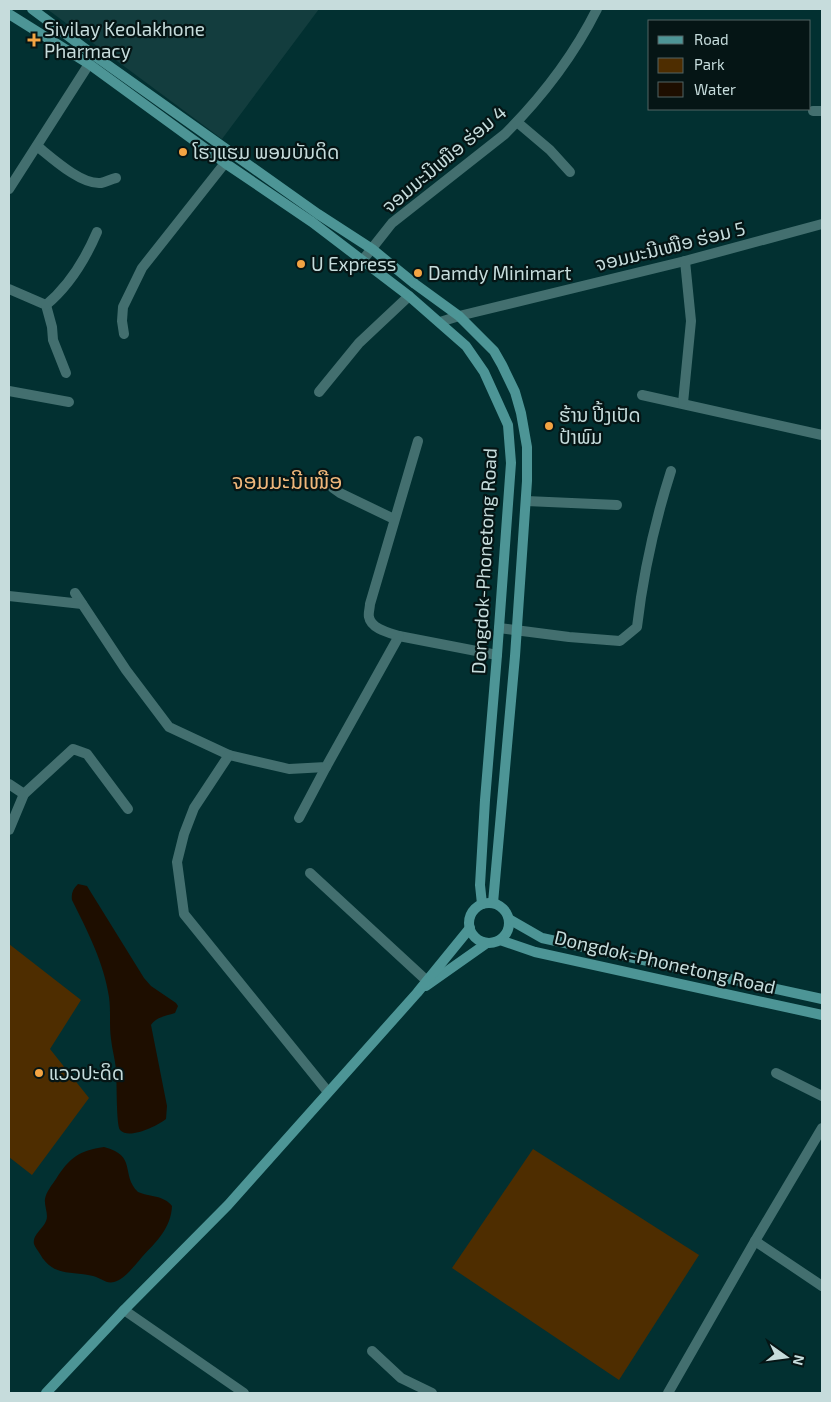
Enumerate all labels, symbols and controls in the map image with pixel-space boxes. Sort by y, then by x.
place label: Sivilay Keolakhone Pharmacy [44,17,205,62]
legend [648,20,811,110]
text: Road [694,30,729,48]
marker: Sivilay Keolakhone Pharmacy [28,34,40,46]
text: Park [694,55,725,73]
text: Water [694,80,736,98]
street label: ຈອມມະນີເໜືອ ຮ່ອມ 4 [377,100,511,217]
place label: ໂຮງແຮມ ພອນບັນດິດ [192,140,339,163]
marker: ໂຮງແຮມ ພອນບັນດິດ [177,146,189,158]
street label: ຈອມມະນີເໜືອ ຮ່ອມ 5 [592,216,747,275]
place label: U Express [311,252,396,275]
marker: U Express [295,258,307,270]
place label: Damdy Minimart [428,261,572,284]
marker: Damdy Minimart [412,267,424,279]
place label: ຮ້ານ ປີ້ງເປັດ ປ້າພົມ [559,400,641,448]
marker: ຮ້ານ ປີ້ງເປັດ ປ້າພົມ [543,420,555,432]
street label: Dongdok-Phonetong Road [466,447,501,675]
district label: ຈອມມະນີເໜືອ [232,468,342,493]
street label: Dongdok-Phonetong Road [552,925,778,998]
place label: ແວວປະດິດ [49,1061,124,1084]
marker: ແວວປະດິດ [33,1067,45,1079]
north arrow [761,1332,811,1382]
text: N [790,1353,809,1367]

